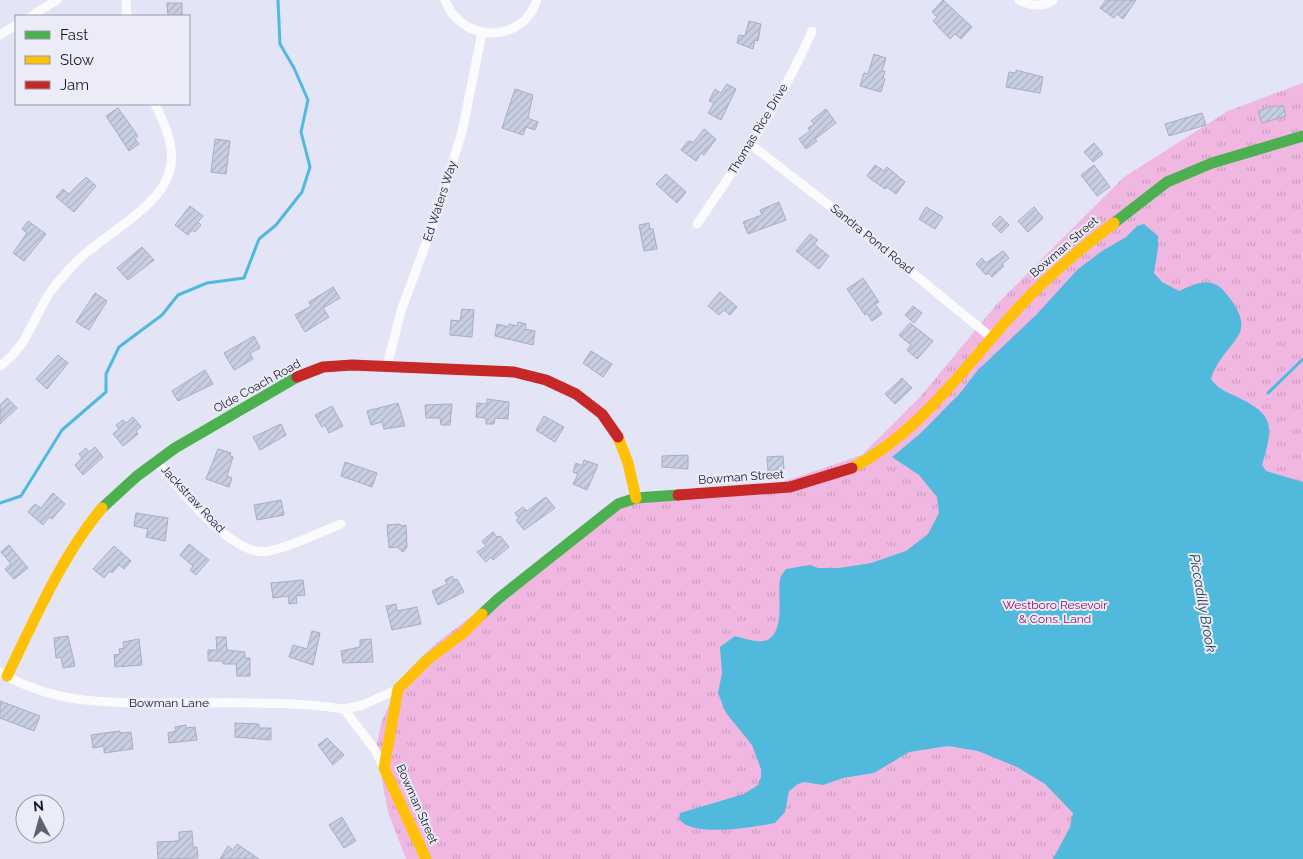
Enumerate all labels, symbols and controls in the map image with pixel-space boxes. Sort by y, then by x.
legend [15,15,190,105]
text: Fast [60,26,88,44]
text: Slow [60,51,94,69]
text: Jam [60,76,89,94]
street label: Thomas Rice Drive [725,81,791,177]
street label: Ed Waters Way [420,158,460,243]
street label: Sandra Pond Road [828,201,916,277]
street label: Bowman Street [1027,214,1101,280]
street label: Olde Coach Road [211,356,303,416]
street label: Jackstraw Road [158,462,228,536]
street label: Bowman Street [698,467,784,487]
water label: Piccadilly Brook [1186,552,1220,654]
park label: Westboro Resevoir & Cons. Land [1003,598,1108,626]
street label: Bowman Lane [129,696,209,710]
street label: Bowman Street [393,762,441,846]
north arrow [15,794,65,844]
text: N [32,798,45,815]

